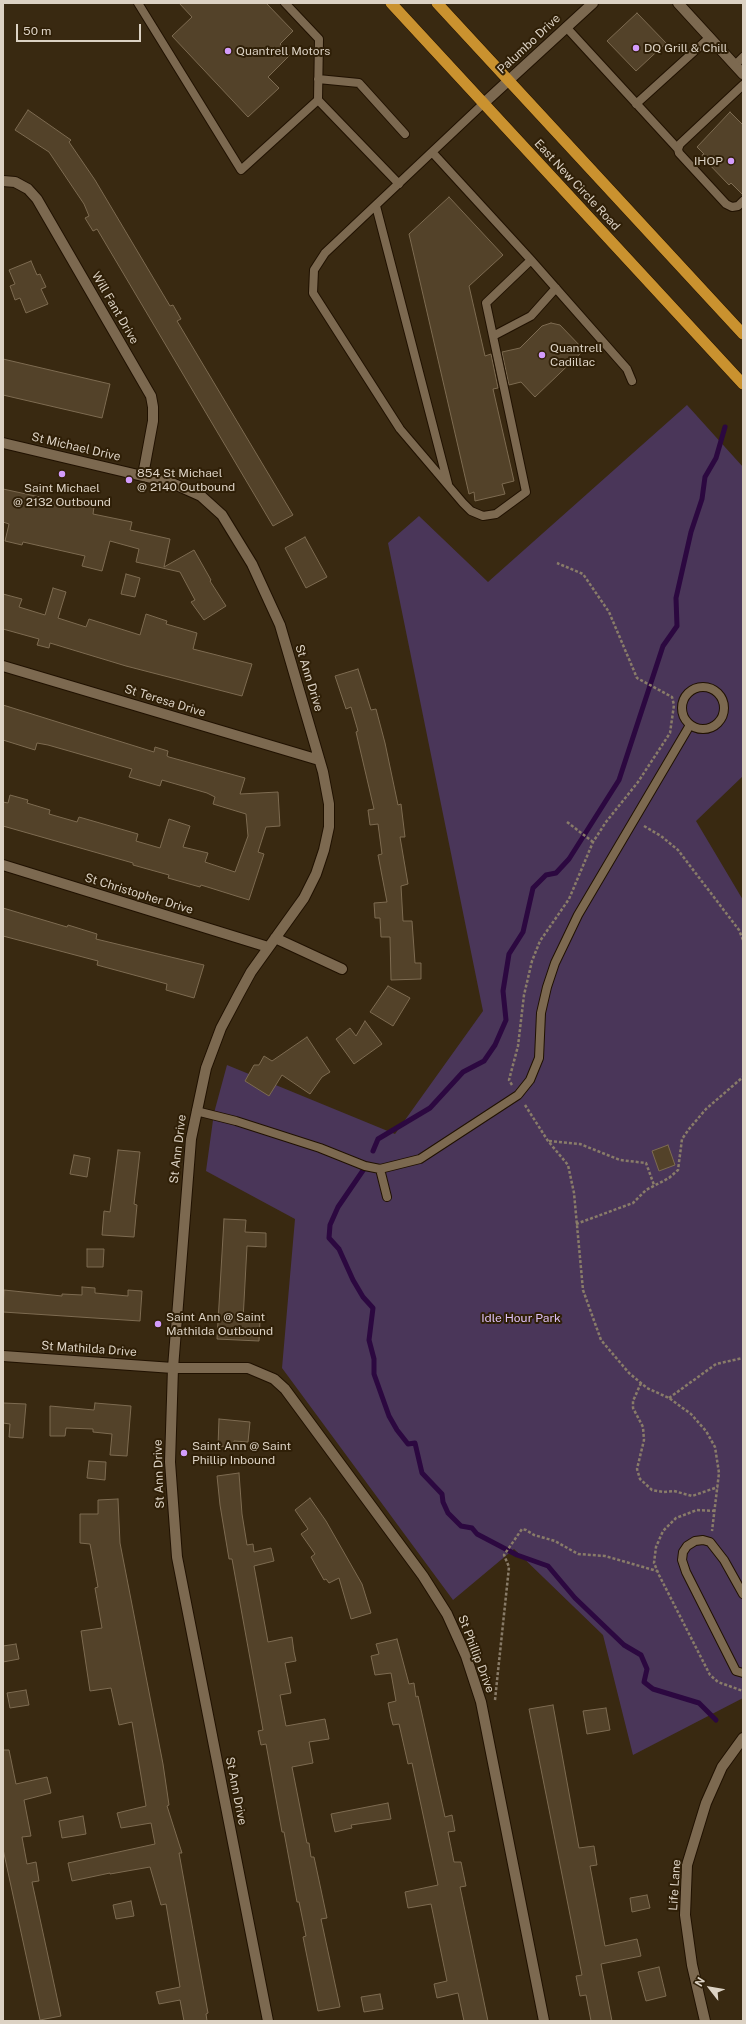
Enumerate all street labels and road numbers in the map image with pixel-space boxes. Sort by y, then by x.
street label: Palumbo Drive [495,11,563,77]
street label: East New Circle Road [531,136,623,234]
street label: Will Fant Drive [88,269,142,347]
street label: St Michael Drive [30,430,122,464]
street label: St Ann Drive [292,643,326,713]
street label: St Teresa Drive [123,682,207,720]
street label: St Christopher Drive [83,871,195,917]
street label: St Ann Drive [167,1114,189,1184]
street label: St Mathilda Drive [41,1338,137,1360]
street label: St Ann Drive [151,1439,167,1509]
street label: St Phillip Drive [455,1613,497,1695]
street label: St Ann Drive [222,1756,250,1826]
street label: Life Lane [666,1859,684,1911]

